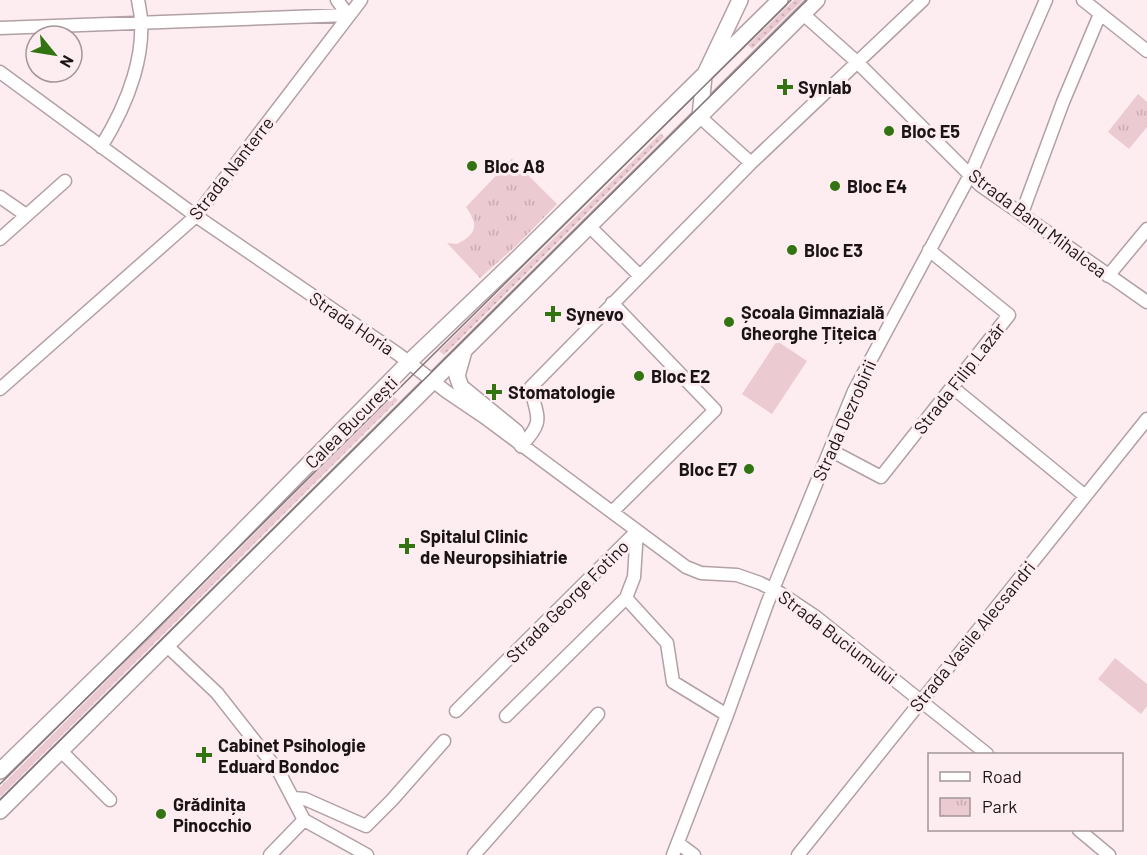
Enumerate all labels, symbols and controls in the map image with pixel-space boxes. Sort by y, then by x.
north arrow [24,24,84,84]
text: N [57,52,78,71]
place label: Synlab [798,76,852,98]
marker: Synlab [776,78,794,96]
street label: Strada Nanterre [184,112,278,224]
place label: Bloc E5 [901,120,960,142]
marker: Bloc E5 [882,124,896,138]
place label: Bloc A8 [484,155,545,177]
marker: Bloc A8 [465,159,479,173]
street label: Strada Banu Mihalcea [965,164,1111,282]
place label: Bloc E4 [847,175,907,197]
marker: Bloc E4 [828,179,842,193]
place label: Bloc E3 [804,239,863,261]
marker: Bloc E3 [785,243,799,257]
street label: Strada Horia [306,287,398,359]
place label: Școala Gimnazială Gheorghe Țițeica [741,301,885,344]
place label: Synevo [566,303,624,325]
marker: Synevo [544,305,562,323]
marker: Școala Gimnazială Gheorghe Țițeica [722,315,736,329]
street label: Strada Filip Lazăr [909,317,1010,438]
street label: Strada Dezrobirii [807,356,881,484]
place label: Bloc E2 [651,365,710,387]
marker: Bloc E2 [632,369,646,383]
street label: Calea București [300,371,402,473]
place label: Stomatologie [508,381,616,403]
marker: Stomatologie [485,383,503,401]
place label: Bloc E7 [679,458,737,480]
marker: Bloc E7 [742,462,756,476]
place label: Spitalul Clinic de Neuropsihiatrie [420,525,568,568]
street label: Strada George Fotino [501,535,633,667]
marker: Spitalul Clinic de Neuropsihiatrie [398,537,416,555]
street label: Strada Vasile Alecsandri [905,556,1039,716]
street label: Strada Buciumului [774,585,902,689]
place label: Cabinet Psihologie Eduard Bondoc [218,734,366,777]
marker: Cabinet Psihologie Eduard Bondoc [195,746,213,764]
legend [928,753,1123,831]
text: Road [982,765,1022,787]
place label: Grădinița Pinocchio [173,793,252,836]
text: Park [982,795,1017,817]
marker: Grădinița Pinocchio [154,807,168,821]

